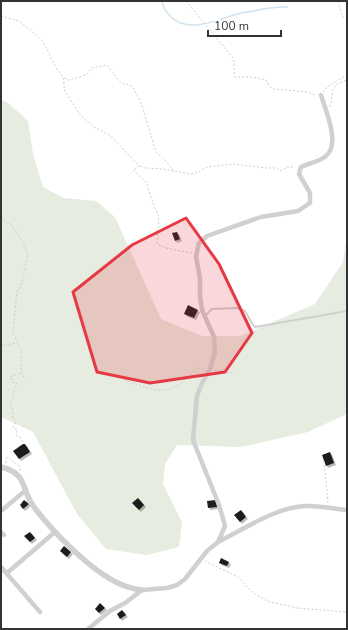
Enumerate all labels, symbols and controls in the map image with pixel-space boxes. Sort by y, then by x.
scale bar [208,12,281,38]
text: 100 m [214,18,249,34]

